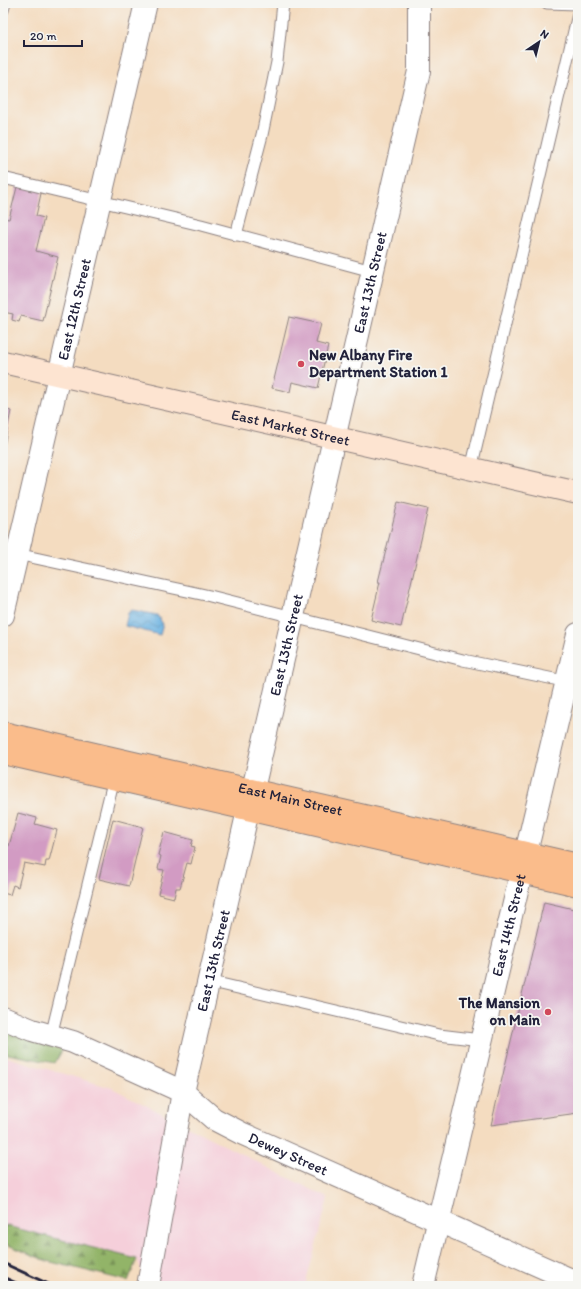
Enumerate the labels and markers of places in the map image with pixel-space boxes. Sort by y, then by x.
place label: New Albany Fire Department Station 1 [309,346,447,382]
marker: New Albany Fire Department Station 1 [296,359,306,369]
place label: The Mansion on Main [458,994,541,1029]
marker: The Mansion on Main [543,1007,553,1017]

